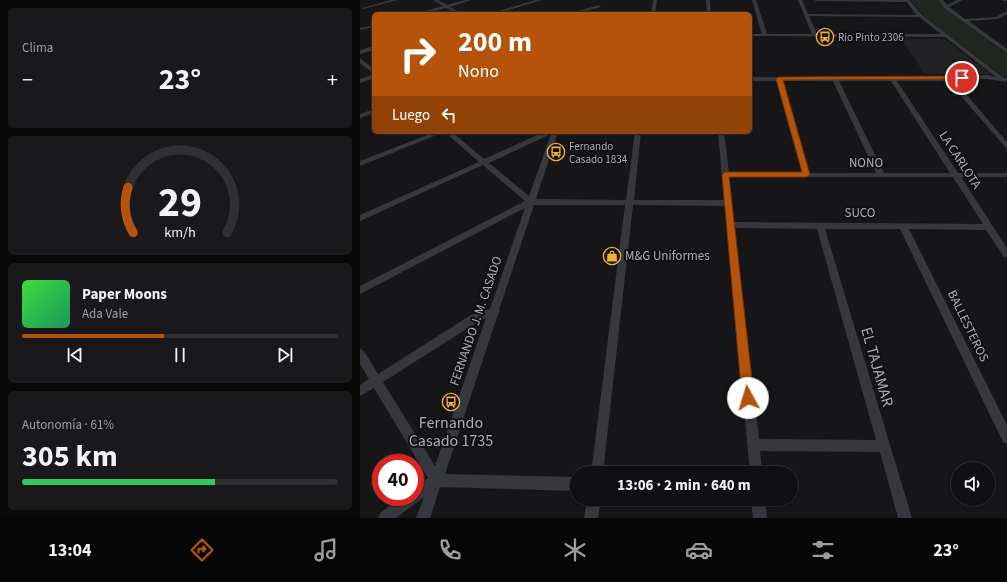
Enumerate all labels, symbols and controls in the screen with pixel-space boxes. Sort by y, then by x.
text: 200 m [458,22,532,62]
bus stop icon: Rio Pinto 2306 [815,27,835,47]
icon: right [392,28,444,80]
place label: Rio Pinto 2306 [838,30,904,45]
text: Clima [22,39,53,57]
text: 23° [159,58,201,101]
text: Nono [458,59,499,84]
pin [945,61,979,95]
text: − [22,64,33,96]
text: + [327,64,338,96]
icon: arrive [951,67,973,89]
icon: left [438,104,460,126]
text: Luego [392,105,430,126]
street label: LA CARLOTA [935,128,986,193]
place label: Fernando Casado 1834 [569,139,628,167]
bus stop icon: Fernando Casado 1834 [546,142,566,162]
street label: NONO [849,154,883,172]
text: 29 [158,173,202,233]
street label: SUCO [844,204,876,222]
text: km/h [164,222,196,243]
shop icon: M&G Uniformes [602,246,622,266]
place label: M&G Uniformes [625,247,710,265]
street label: FERNANDO J. M. CASADO [445,254,507,388]
text: Paper Moons [82,284,167,305]
street label: BALLESTEROS [943,287,993,365]
text: Ada Vale [82,305,128,323]
street label: EL TAJAMAR [855,325,899,409]
icon: previous [64,344,86,366]
icon: pause [169,344,191,366]
icon: next [274,344,296,366]
position arrow [727,377,769,419]
bus stop icon: Fernando Casado 1735 [441,392,461,412]
place label: Fernando Casado 1735 [409,412,493,452]
text: Autonomía · 61% [22,416,114,434]
text: 305 km [22,435,118,478]
speed limit sign: 40 [372,454,424,506]
map controls [951,462,995,506]
button: sound [951,462,995,506]
text: 13:06 · 2 min · 640 m [617,475,751,496]
icon: directions [188,536,216,564]
icon: music [312,536,340,564]
icon: phone [436,536,464,564]
icon: climate [561,536,589,564]
icon: car [685,536,713,564]
icon: filters [809,536,837,564]
text: 13:04 [48,538,92,563]
text: 23° [933,538,959,563]

